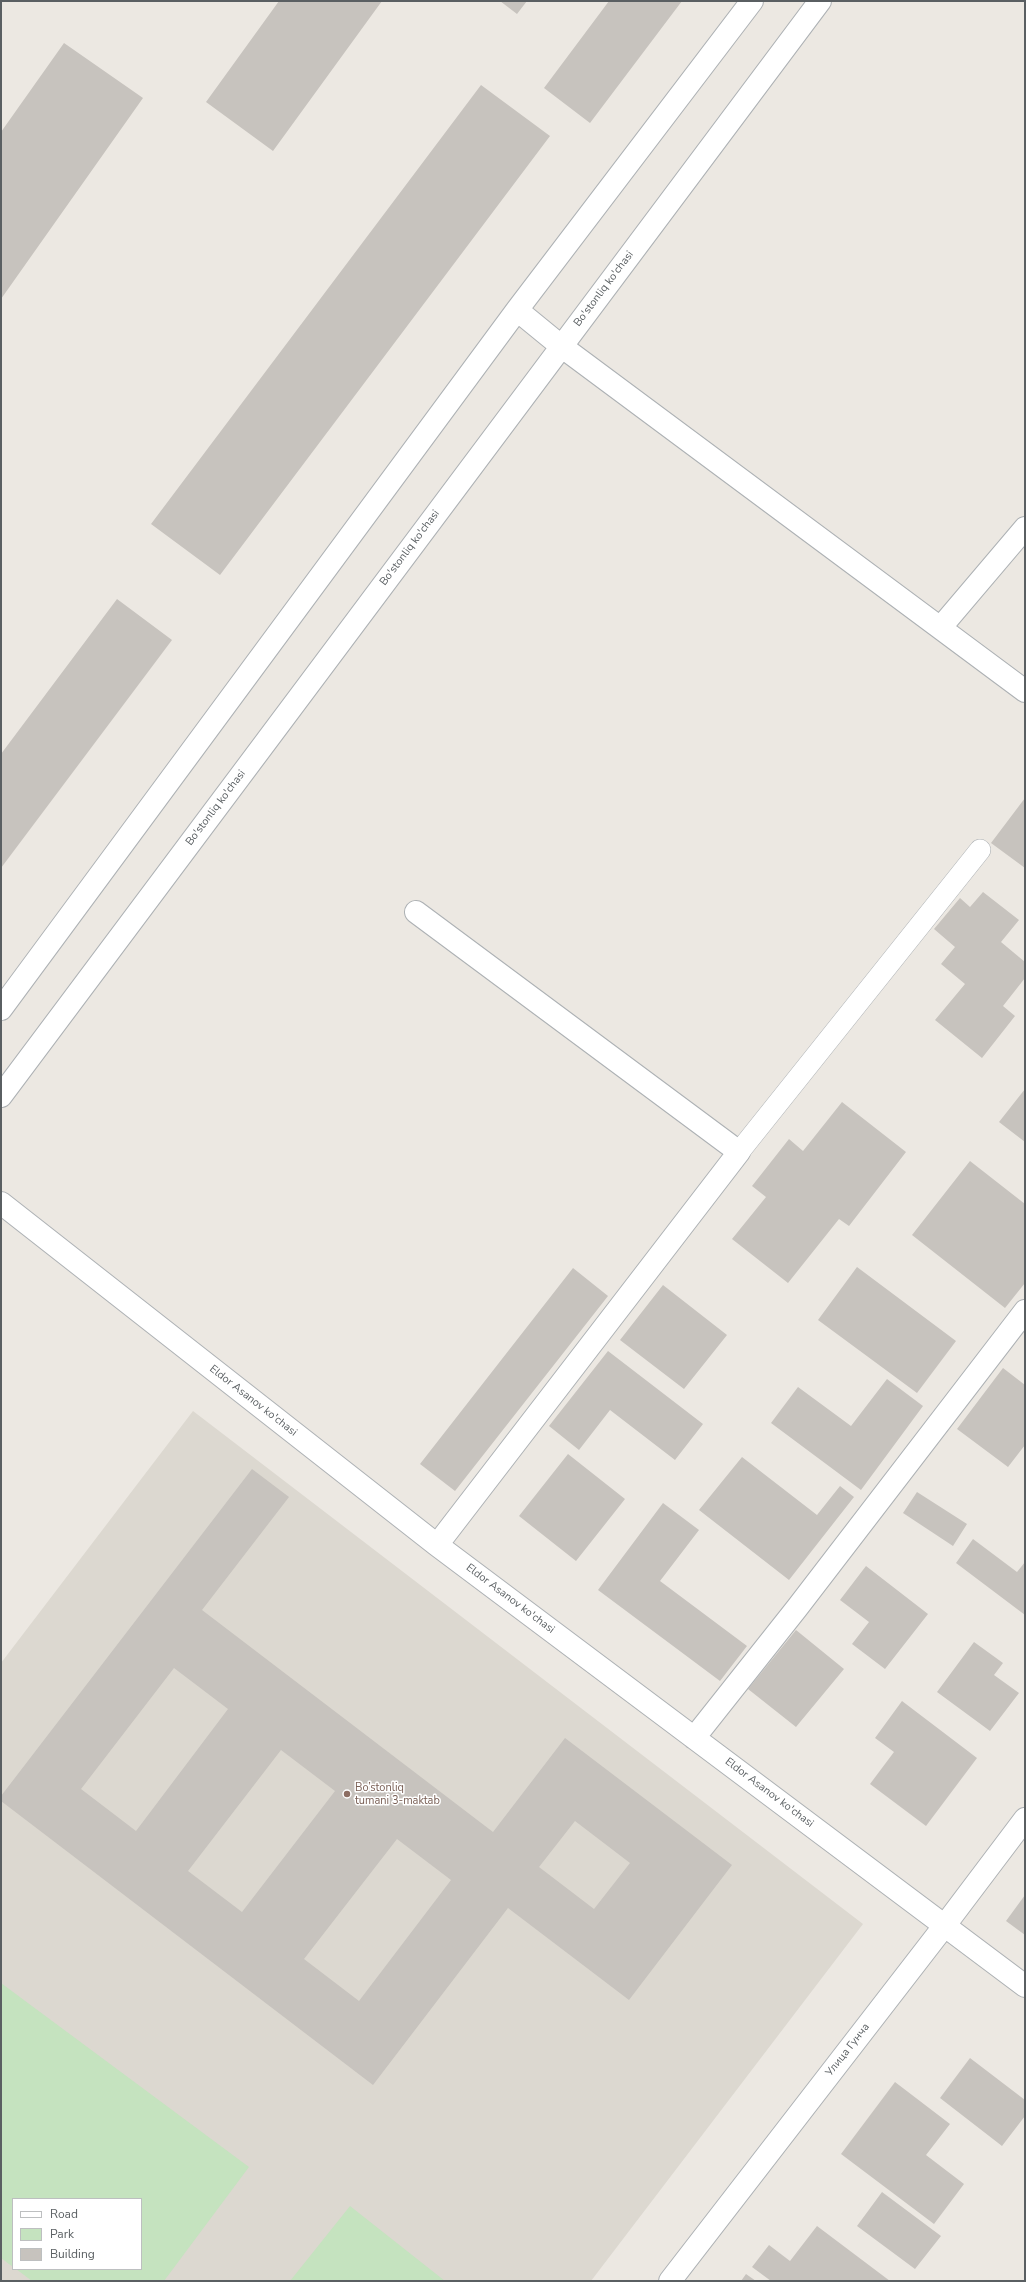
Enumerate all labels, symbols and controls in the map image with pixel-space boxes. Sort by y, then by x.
street label: Bo'stonliq ko'chasi [571,249,637,329]
street label: Bo'stonliq ko'chasi [377,508,443,588]
street label: Bo'stonliq ko'chasi [183,768,249,848]
street label: Eldor Asanov ko'chasi [207,1363,299,1439]
street label: Eldor Asanov ko'chasi [463,1561,557,1637]
street label: Eldor Asanov ko'chasi [722,1755,816,1831]
place label: Bo’stonliq tumani 3-maktab [355,1781,440,1807]
marker: Bo’stonliq tumani 3-maktab [342,1789,352,1799]
street label: Улица Гунча [823,2021,873,2079]
legend [12,2198,142,2270]
text: Road [50,2206,78,2222]
text: Park [50,2226,74,2242]
text: Building [50,2246,95,2262]

